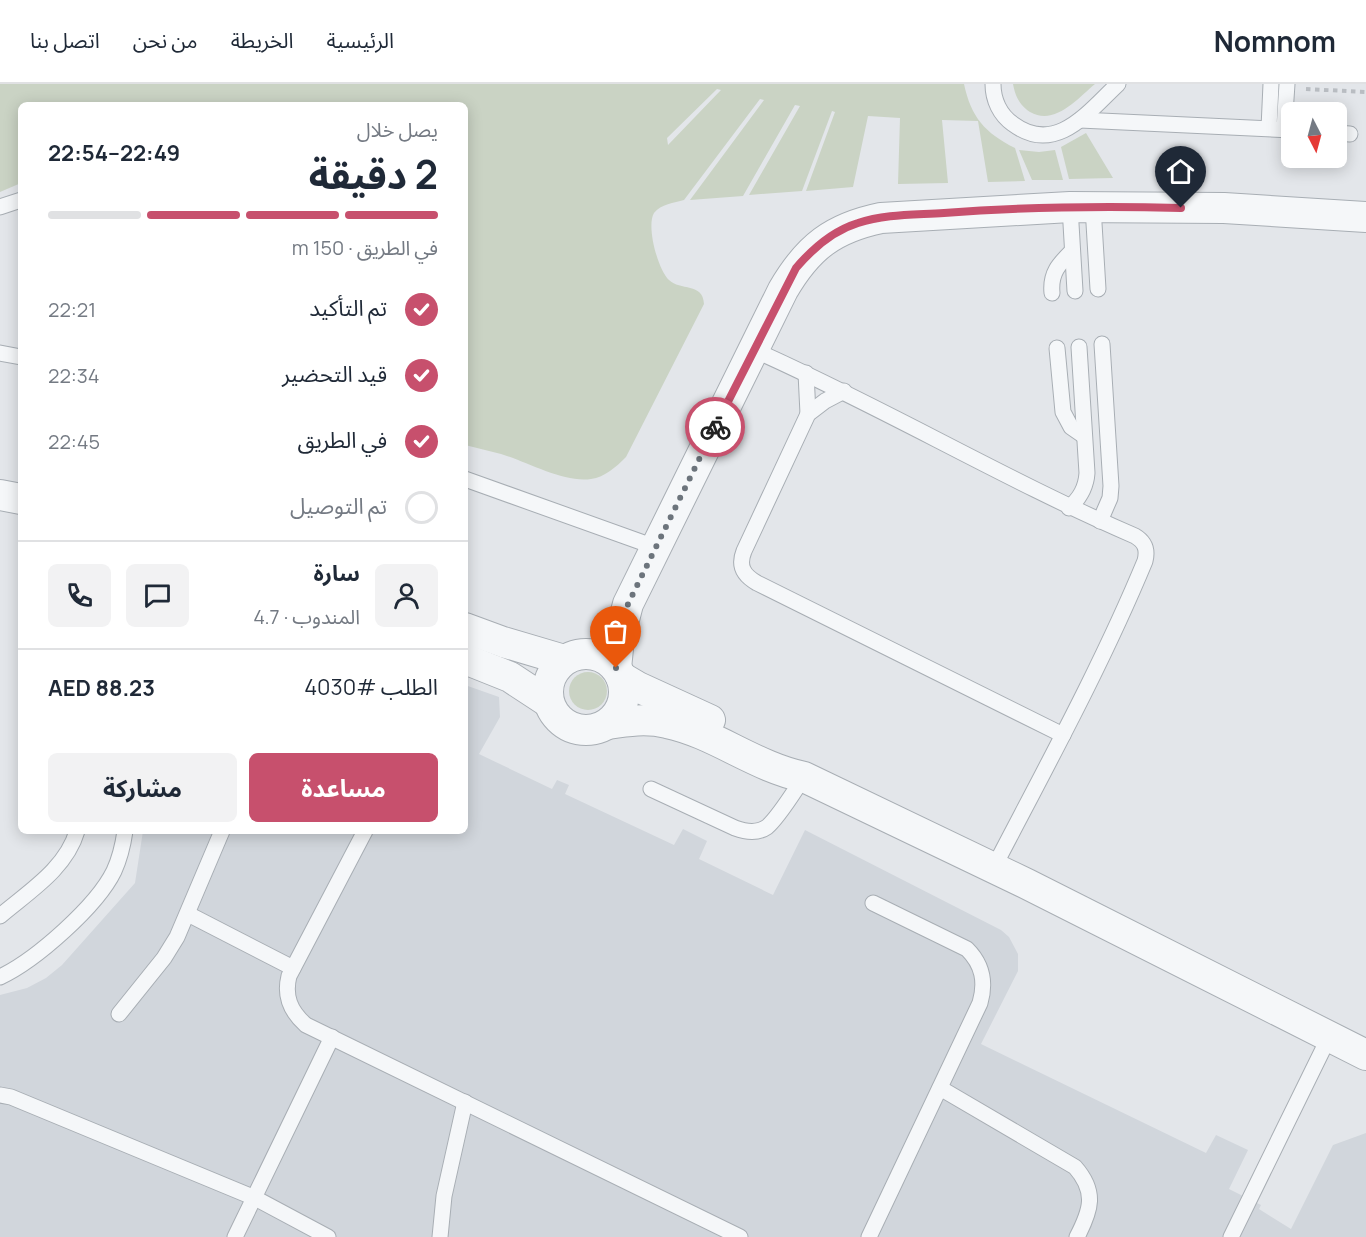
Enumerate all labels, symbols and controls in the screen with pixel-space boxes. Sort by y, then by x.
text: Nomnom [1214,22,1336,60]
text: اتصل بنا [30,26,100,54]
text: من نحن [133,26,198,54]
text: الخريطة [231,26,294,54]
text: الرئيسية [327,26,394,54]
north arrow [1281,102,1347,168]
map controls [1281,102,1347,168]
text: يصل خلال [357,116,438,143]
text: 22:49–22:54 [48,138,180,168]
pin [1155,146,1206,208]
text: 2 دقيقة [309,147,438,201]
icon: home [1164,155,1197,188]
text: في الطريق · 150 m [292,234,438,261]
text: تم التأكيد [309,293,387,323]
icon: check [405,293,438,326]
text: 22:21 [48,296,96,323]
text: قيد التحضير [282,359,387,389]
icon: check [405,359,438,392]
text: 22:34 [48,362,100,389]
courier [685,397,745,457]
icon: bike [699,411,732,444]
text: في الطريق [298,425,387,455]
icon: check [405,425,438,458]
text: 22:45 [48,428,100,455]
text: تم التوصيل [290,491,387,521]
text: سارة [314,558,360,588]
button: phone [48,564,111,627]
button: chat [126,564,189,627]
button: person [375,564,438,627]
text: المندوب · 4.7 [253,603,360,630]
pin [590,606,641,668]
icon: bag [599,615,632,648]
text: الطلب #4030 [304,672,438,702]
text: AED 88.23 [48,673,155,703]
button: مشاركة [48,753,237,822]
button: مساعدة [249,753,438,822]

